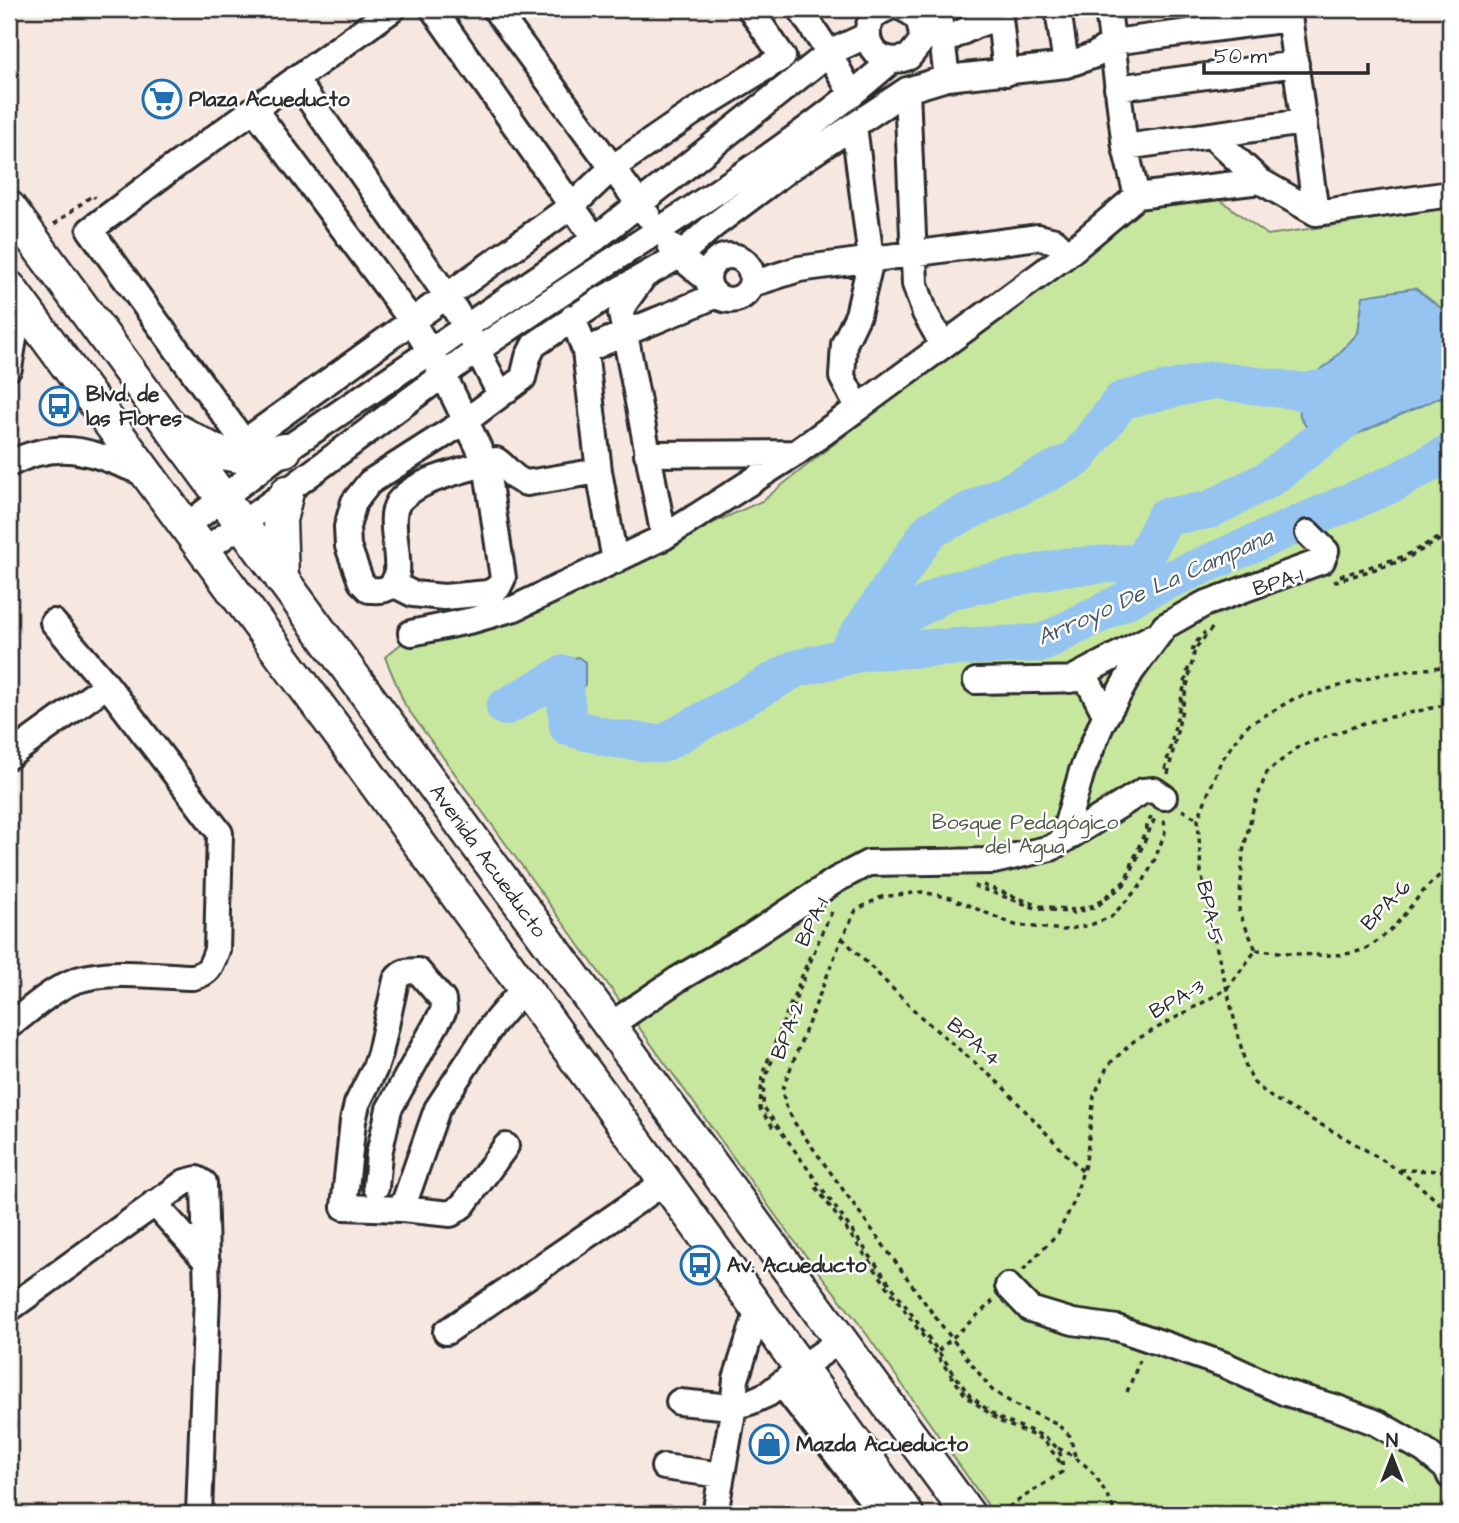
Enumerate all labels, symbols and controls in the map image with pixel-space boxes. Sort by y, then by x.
scale bar [1204,32,1368,76]
text: 50 m [1214,42,1268,71]
supermarket icon: Plaza Acueducto [141,78,183,120]
place label: Plaza Acueducto [189,85,350,114]
place label: Blvd. de las Flores [86,380,183,433]
bus stop icon: Blvd. de las Flores [38,385,80,427]
water label: Arroyo De La Campana [1032,520,1279,654]
street label: BPA-1 [1249,561,1307,603]
street label: Avenida Acueducto [422,778,554,944]
park label: Bosque Pedagógico del Agua [932,808,1118,863]
street label: BPA-6 [1354,873,1418,937]
street label: BPA-5 [1189,878,1231,946]
street label: BPA-1 [788,892,836,951]
street label: BPA-3 [1144,972,1210,1026]
street label: BPA-2 [764,997,812,1063]
street label: BPA-4 [941,1011,1007,1073]
bus stop icon: Av. Acueducto [679,1244,721,1286]
place label: Av. Acueducto [727,1251,867,1280]
north arrow [1358,1422,1428,1492]
shop icon: Mazda Acueducto [748,1423,790,1465]
text: N [1386,1428,1398,1455]
place label: Mazda Acueducto [796,1430,968,1459]

